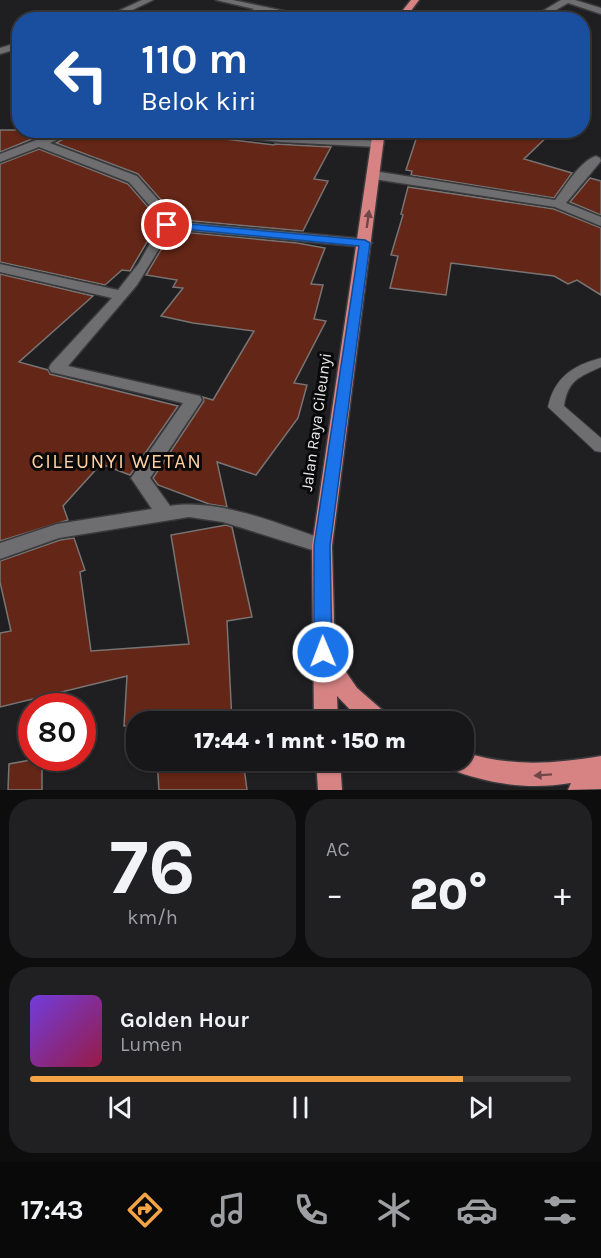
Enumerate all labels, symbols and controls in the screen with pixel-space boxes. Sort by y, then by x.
text: 110 m [141,34,248,84]
icon: left [42,36,120,114]
text: Belok kiri [141,85,257,117]
pin [141,199,192,250]
icon: arrive [150,208,183,241]
one-way arrow [364,209,373,228]
street label: Jalan Raya Cileunyi [297,352,335,492]
district label: CILEUNYI WETAN [32,450,203,473]
position arrow [291,620,355,684]
speed limit sign: 80 [18,693,96,771]
text: 17:44 · 1 mnt · 150 m [194,728,406,754]
one-way arrow [534,770,553,780]
text: 76 [109,821,196,913]
text: AC [326,838,350,861]
text: 20° [409,868,488,920]
text: − [326,875,343,913]
text: + [554,875,571,913]
text: km/h [127,906,178,929]
text: Golden Hour [120,1007,249,1033]
text: Lumen [120,1033,183,1056]
icon: previous [104,1091,137,1124]
icon: pause [284,1091,317,1124]
icon: next [464,1091,497,1124]
icon: directions [124,1189,166,1231]
icon: music [207,1189,249,1231]
icon: phone [290,1189,332,1231]
icon: climate [373,1189,415,1231]
icon: car [456,1189,498,1231]
icon: filters [539,1189,581,1231]
text: 17:43 [20,1194,84,1226]

